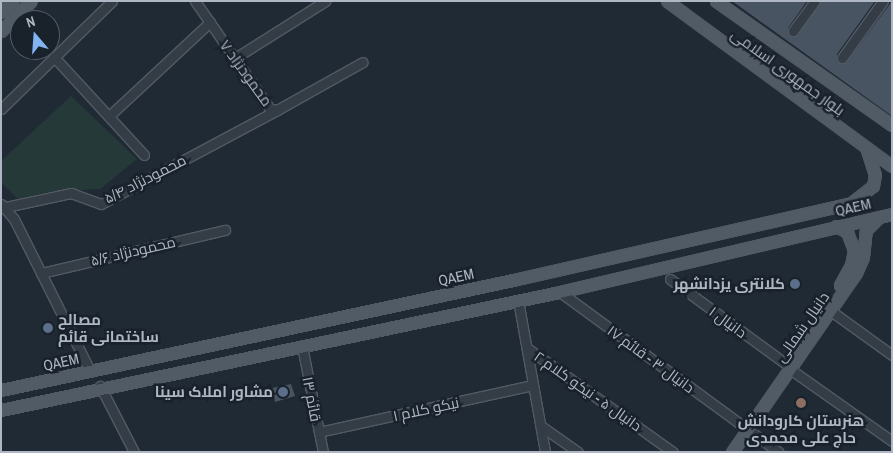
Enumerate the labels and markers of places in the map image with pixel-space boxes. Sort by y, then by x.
place label: کلانتری یزدانشهر [673,275,785,293]
marker: کلانتری یزدانشهر [789,278,801,290]
place label: مصالح ساختمانی قائم [58,310,159,345]
marker: مصالح ساختمانی قائم [42,322,54,334]
place label: مشاور املاک سینا [155,383,273,401]
marker: مشاور املاک سینا [277,386,289,398]
marker: هنرستان کارودانش حاج علی محمدی [795,397,807,409]
place label: هنرستان کارودانش حاج علی محمدی [738,411,864,446]

